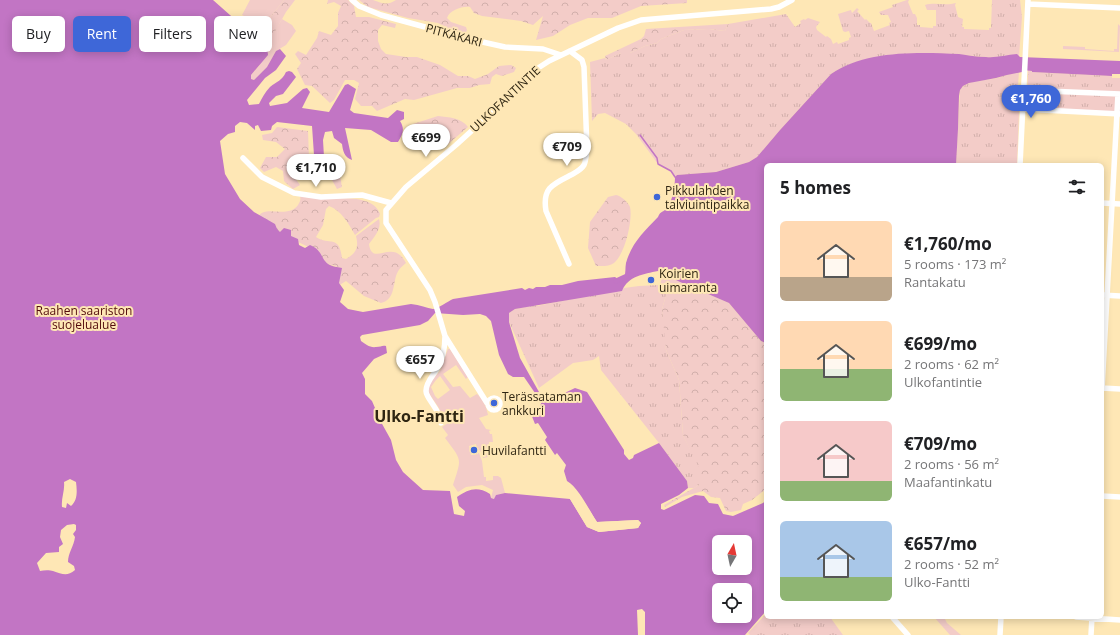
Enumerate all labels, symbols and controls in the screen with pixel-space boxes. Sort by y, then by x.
chip: Buy [12,16,65,52]
chip: Rent [73,16,131,52]
chip: Filters [139,16,206,52]
chip: New [214,16,272,52]
street label: PITKÄKARI [424,19,484,51]
street label: ULKOFANTINTIE [466,62,544,136]
pin: €1,760 [998,85,1064,119]
text: €1,760 [1011,89,1051,107]
pin: €699 [402,124,450,158]
text: €699 [411,128,441,146]
pin: €709 [543,133,591,167]
text: €709 [552,137,582,155]
pin: €1,710 [283,154,349,188]
text: €1,710 [296,158,336,176]
text: 5 homes [780,176,851,199]
icon: filters [1066,176,1088,198]
place label: Pikkulahden talviuintipaikka [665,182,749,213]
marker: Pikkulahden talviuintipaikka [652,192,662,202]
text: €1,760/mo [904,232,992,255]
icon: home [812,237,860,285]
text: 5 rooms · 173 m² [904,255,1006,273]
place label: Koirien uimaranta [659,265,717,296]
text: Rantakatu [904,273,966,291]
marker: Koirien uimaranta [646,275,656,285]
park label: Raahen saariston suojelualue [36,302,132,333]
text: €699/mo [904,332,977,355]
icon: home [812,337,860,385]
pin: €657 [396,346,444,380]
text: €657 [405,350,435,368]
text: 2 rooms · 62 m² [904,355,999,373]
text: Ulkofantintie [904,373,982,391]
place label: Terässataman ankkuri [502,388,581,419]
marker: Terässataman ankkuri [489,398,499,408]
district label: Ulko-Fantti [374,405,464,427]
text: €709/mo [904,432,977,455]
icon: home [812,437,860,485]
place label: Huvilafantti [482,442,547,459]
marker: Huvilafantti [469,445,479,455]
text: 2 rooms · 56 m² [904,455,999,473]
text: Maafantinkatu [904,473,992,491]
text: €657/mo [904,532,977,555]
north arrow [712,535,752,575]
map controls [712,535,752,623]
icon: home [812,537,860,585]
text: 2 rooms · 52 m² [904,555,999,573]
text: Ulko-Fantti [904,573,970,591]
button: locate [712,583,752,623]

